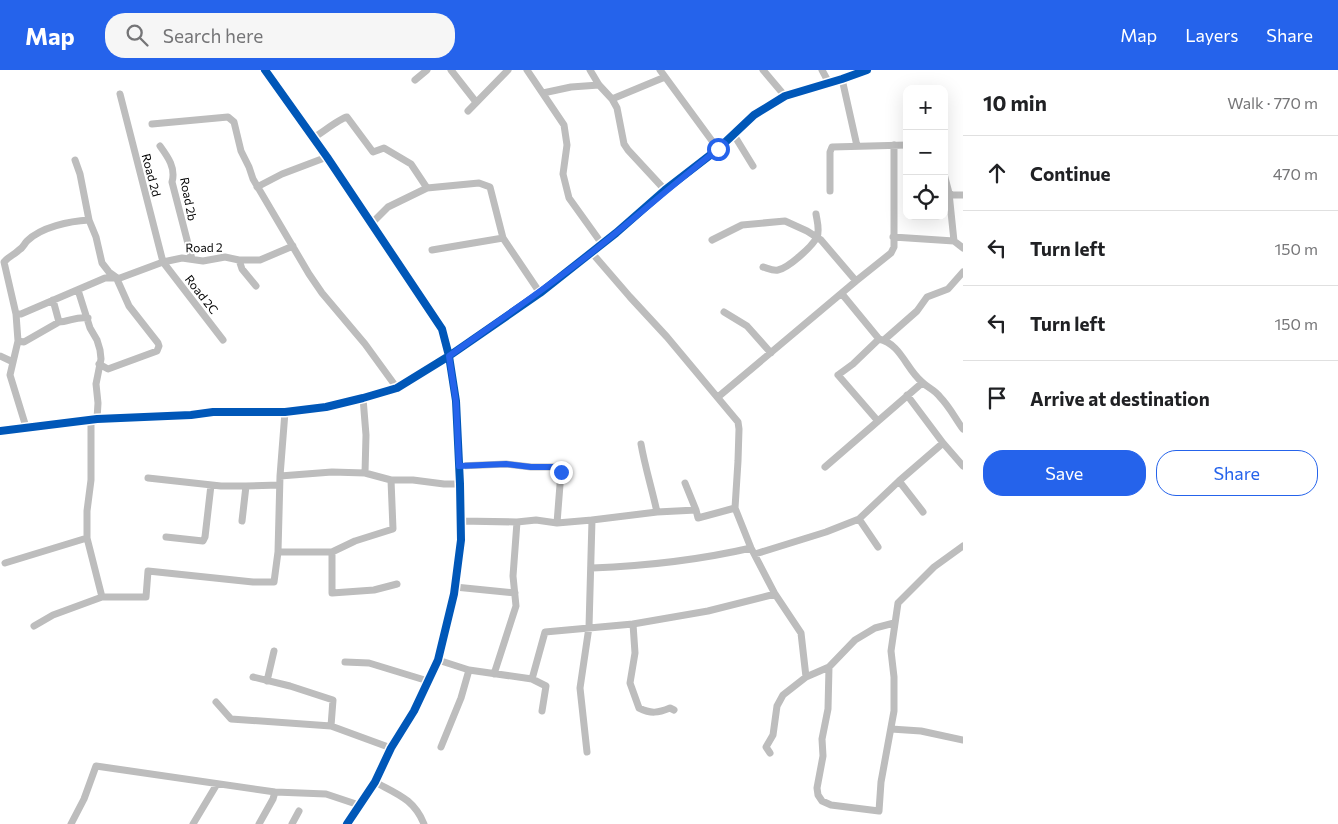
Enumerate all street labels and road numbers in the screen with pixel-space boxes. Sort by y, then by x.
street label: Road 2d [140,152,164,198]
street label: Road 2b [178,176,200,222]
street label: Road 2 [185,240,223,254]
street label: Road 2C [183,272,221,316]

